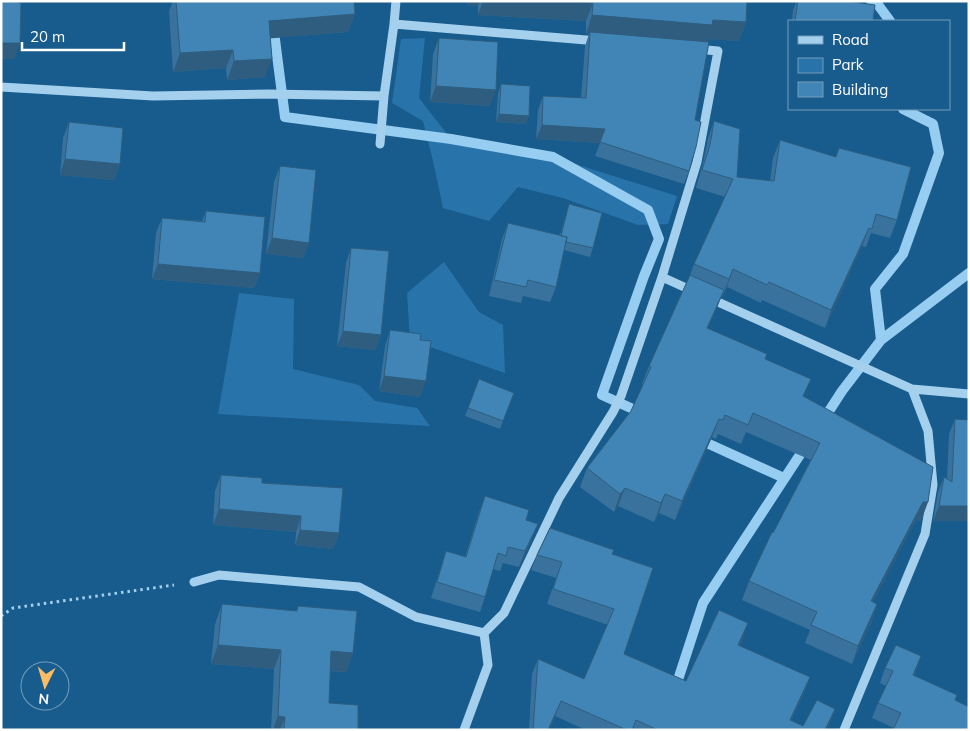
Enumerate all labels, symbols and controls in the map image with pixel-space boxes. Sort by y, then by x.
scale bar [22,20,125,52]
legend [788,20,950,110]
text: 20 m [30,27,65,46]
text: Road [832,30,869,49]
text: Park [832,55,864,74]
text: Building [832,80,888,99]
north arrow [20,661,70,711]
text: N [38,690,50,708]

